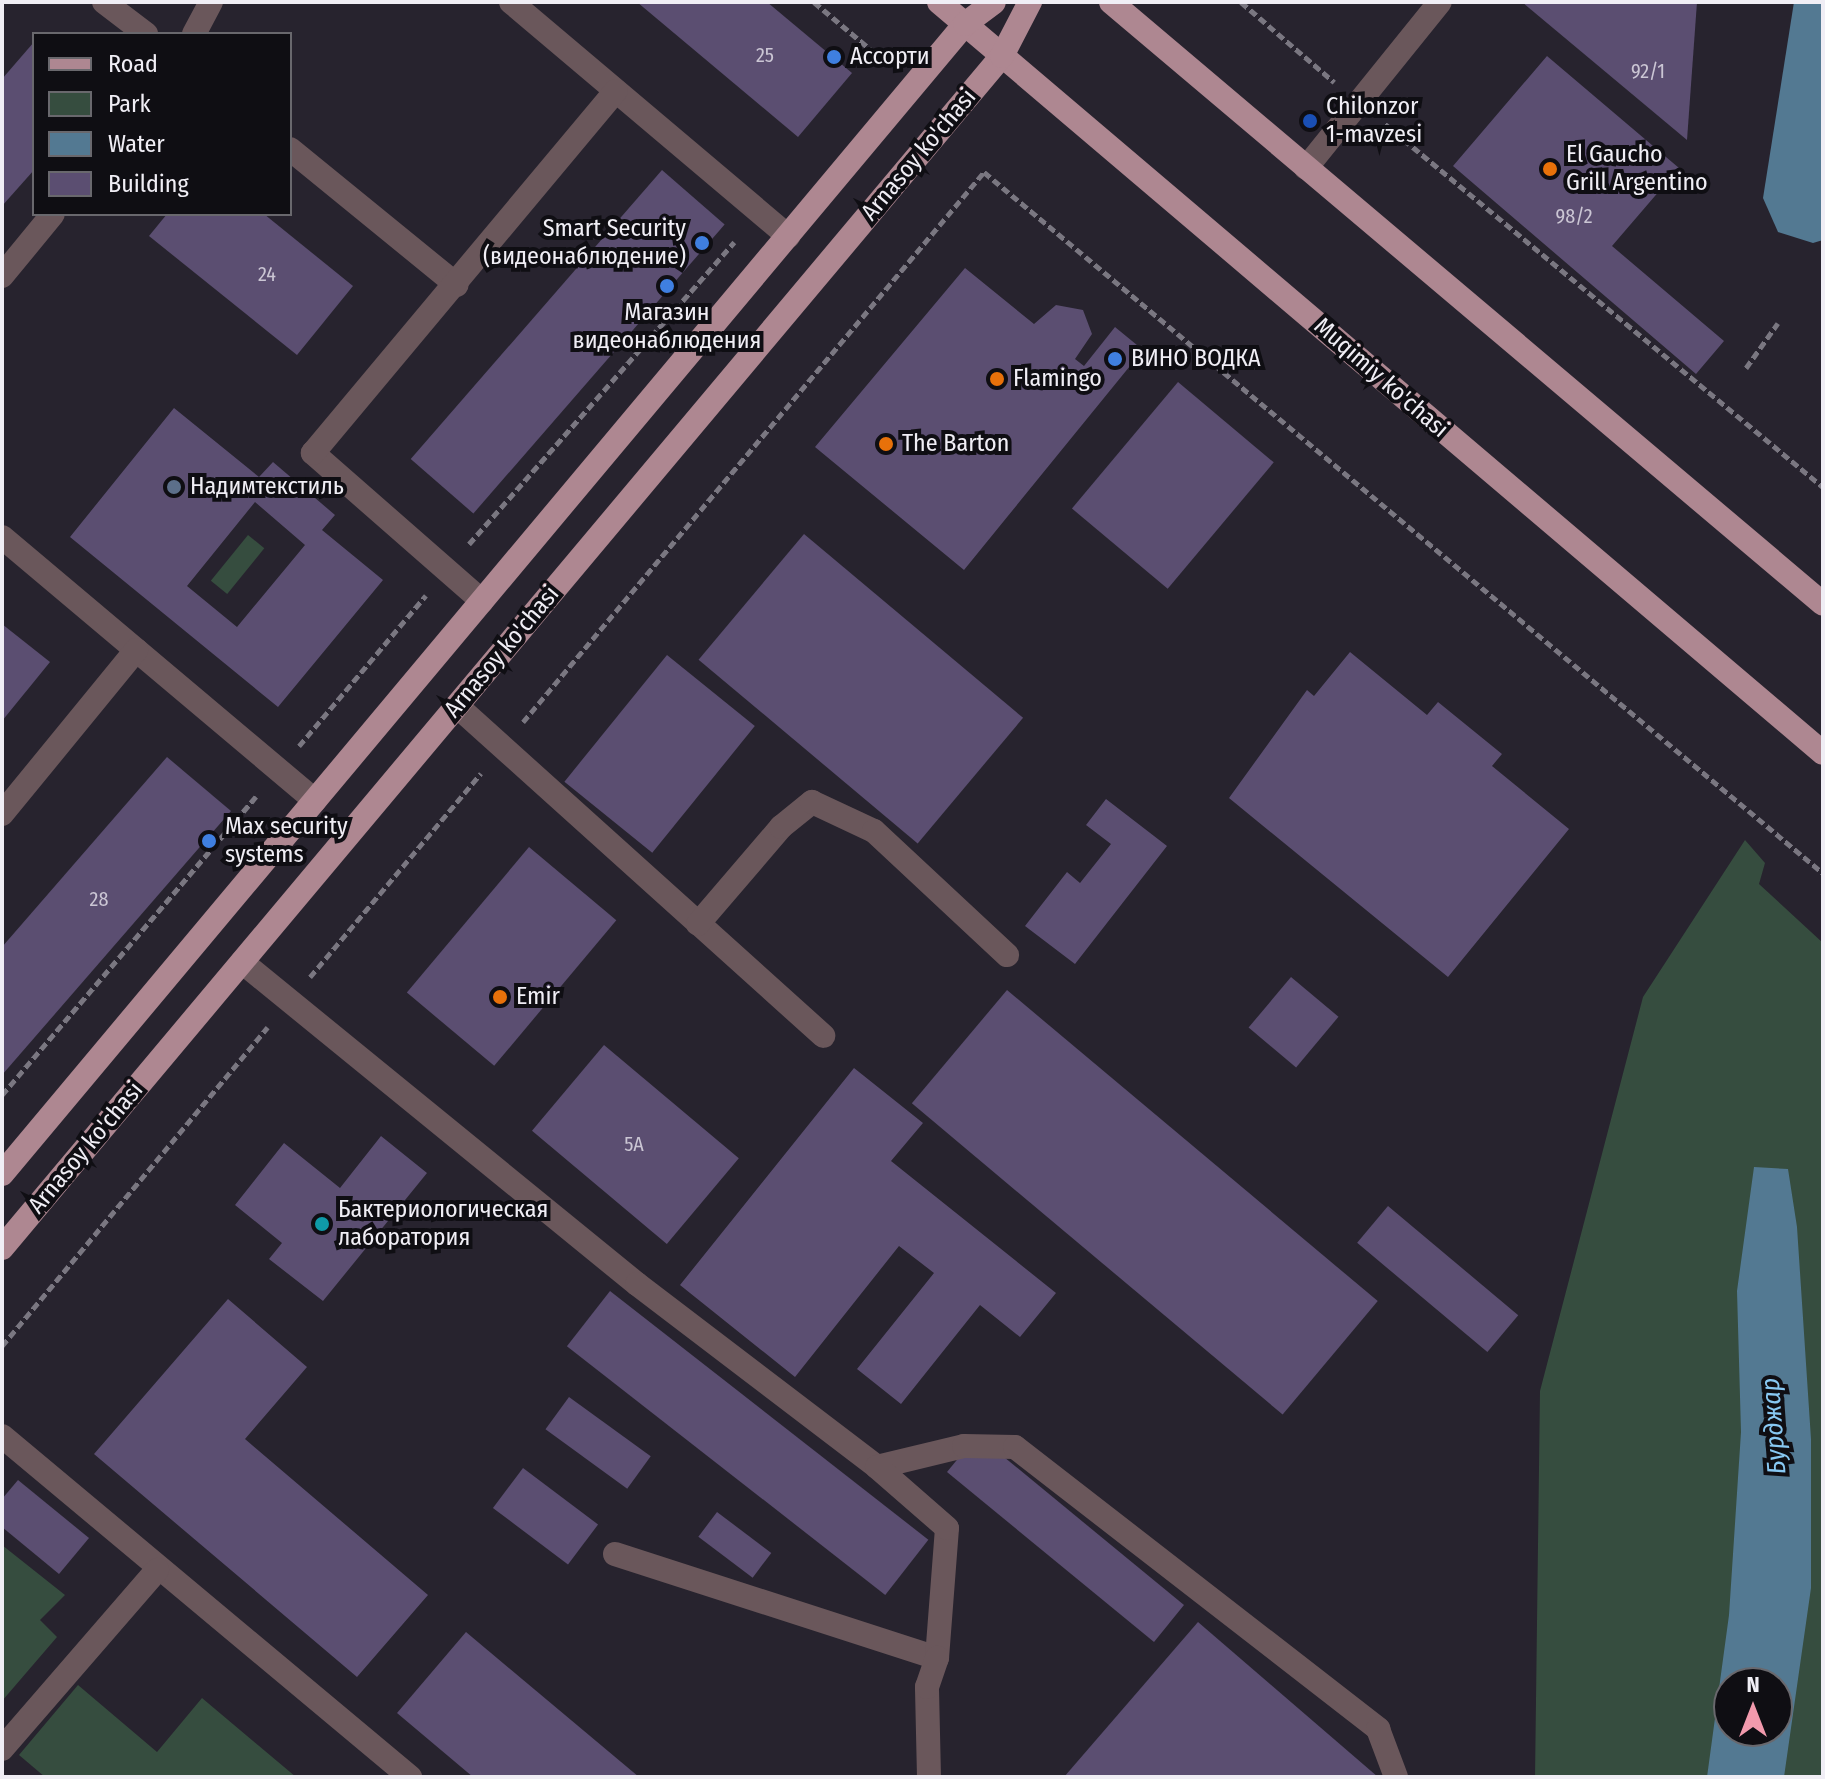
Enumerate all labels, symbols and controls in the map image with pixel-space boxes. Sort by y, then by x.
legend [32,32,292,216]
house number: 25 [756,43,774,67]
place label: Ассорти [850,43,930,71]
marker: Ассорти [825,48,843,66]
text: Road [108,50,158,78]
house number: 92/1 [1631,59,1665,83]
street label: Arnasoy ko'chasi [856,83,982,227]
text: Park [108,90,151,118]
place label: Chilonzor 1-mavzesi [1326,93,1422,149]
marker: Chilonzor 1-mavzesi [1301,112,1319,130]
text: Water [108,130,165,158]
place label: El Gaucho Grill Argentino [1566,141,1708,197]
marker: El Gaucho Grill Argentino [1541,160,1559,178]
text: Building [108,170,189,198]
house number: 98/2 [1555,204,1593,228]
place label: Smart Security (видеонаблюдение) [483,215,686,271]
marker: Smart Security (видеонаблюдение) [693,234,711,252]
house number: 24 [258,262,276,286]
marker: Магазин видеонаблюдения [658,277,676,295]
place label: Магазин видеонаблюдения [573,299,761,355]
street label: Muqimiy ko'chasi [1308,312,1454,444]
place label: ВИНО ВОДКА [1131,345,1261,373]
marker: ВИНО ВОДКА [1106,350,1124,368]
place label: Flamingo [1013,365,1102,393]
marker: Flamingo [988,370,1006,388]
place label: The Barton [902,430,1009,458]
marker: The Barton [877,435,895,453]
place label: Надимтекстиль [190,473,344,501]
marker: Надимтекстиль [165,478,183,496]
street label: Arnasoy ko'chasi [439,580,565,724]
place label: Max security systems [225,813,348,869]
marker: Max security systems [200,832,218,850]
house number: 28 [90,887,108,911]
place label: Emir [516,983,560,1011]
marker: Emir [491,988,509,1006]
street label: Arnasoy ko'chasi [23,1076,149,1220]
house number: 5А [624,1132,644,1156]
place label: Бактериологическая лаборатория [338,1196,548,1252]
marker: Бактериологическая лаборатория [313,1215,331,1233]
water label: Бурджар [1755,1377,1793,1475]
north arrow [1713,1667,1793,1747]
text: N [1746,1671,1760,1698]

